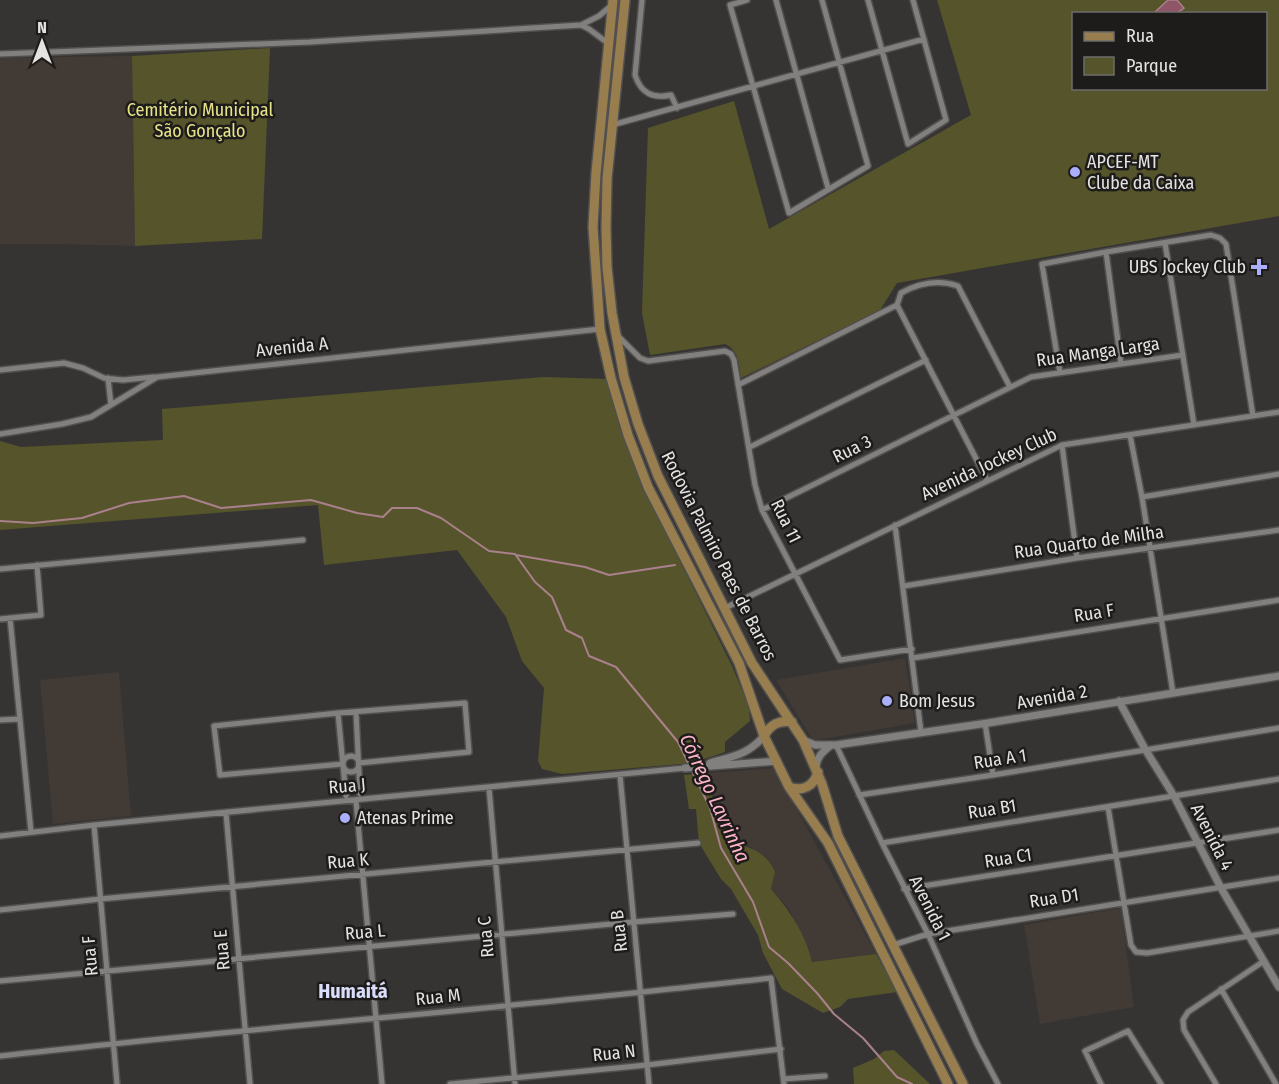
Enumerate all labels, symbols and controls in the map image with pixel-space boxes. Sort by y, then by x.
north arrow [12,12,72,72]
legend [1072,12,1267,90]
text: N [37,18,47,37]
text: Rua [1126,25,1154,47]
text: Parque [1126,55,1177,77]
park label: Cemitério Municipal São Gonçalo [127,99,273,142]
place label: APCEF-MT Clube da Caixa [1087,151,1194,194]
marker: APCEF-MT Clube da Caixa [1068,165,1082,179]
place label: UBS Jockey Club [1129,256,1246,278]
marker: UBS Jockey Club [1250,258,1268,276]
street label: Avenida A [255,332,330,362]
street label: Rua Manga Larga [1035,332,1161,372]
street label: Avenida Jockey Club [918,423,1060,505]
street label: Rua 3 [829,430,875,468]
street label: Rodovia Palmiro Paes de Barros [657,448,782,665]
street label: Rua 11 [766,495,806,547]
street label: Rua Quarto de Milha [1013,521,1165,563]
street label: Rua F [1072,599,1116,627]
street label: Avenida 2 [1015,680,1089,714]
place label: Bom Jesus [899,690,975,712]
marker: Bom Jesus [880,694,894,708]
water label: Córrego Lavrinha [675,730,755,866]
street label: Rua A 1 [972,744,1028,774]
street label: Rua J [328,773,366,799]
street label: Rua B1 [966,794,1018,824]
street label: Avenida 4 [1186,800,1238,874]
place label: Atenas Prime [357,807,454,829]
marker: Atenas Prime [338,811,352,825]
street label: Rua C1 [983,843,1033,873]
street label: Rua K [326,848,370,874]
street label: Avenida 1 [904,872,956,944]
street label: Rua D1 [1028,883,1080,913]
street label: Rua B [606,909,632,953]
street label: Rua C [473,915,499,959]
street label: Rua L [344,919,386,945]
street label: Rua E [209,929,235,971]
street label: Rua F [77,935,103,977]
district label: Humaitá [318,979,388,1003]
street label: Rua M [414,984,462,1010]
street label: Rua N [591,1040,637,1066]

